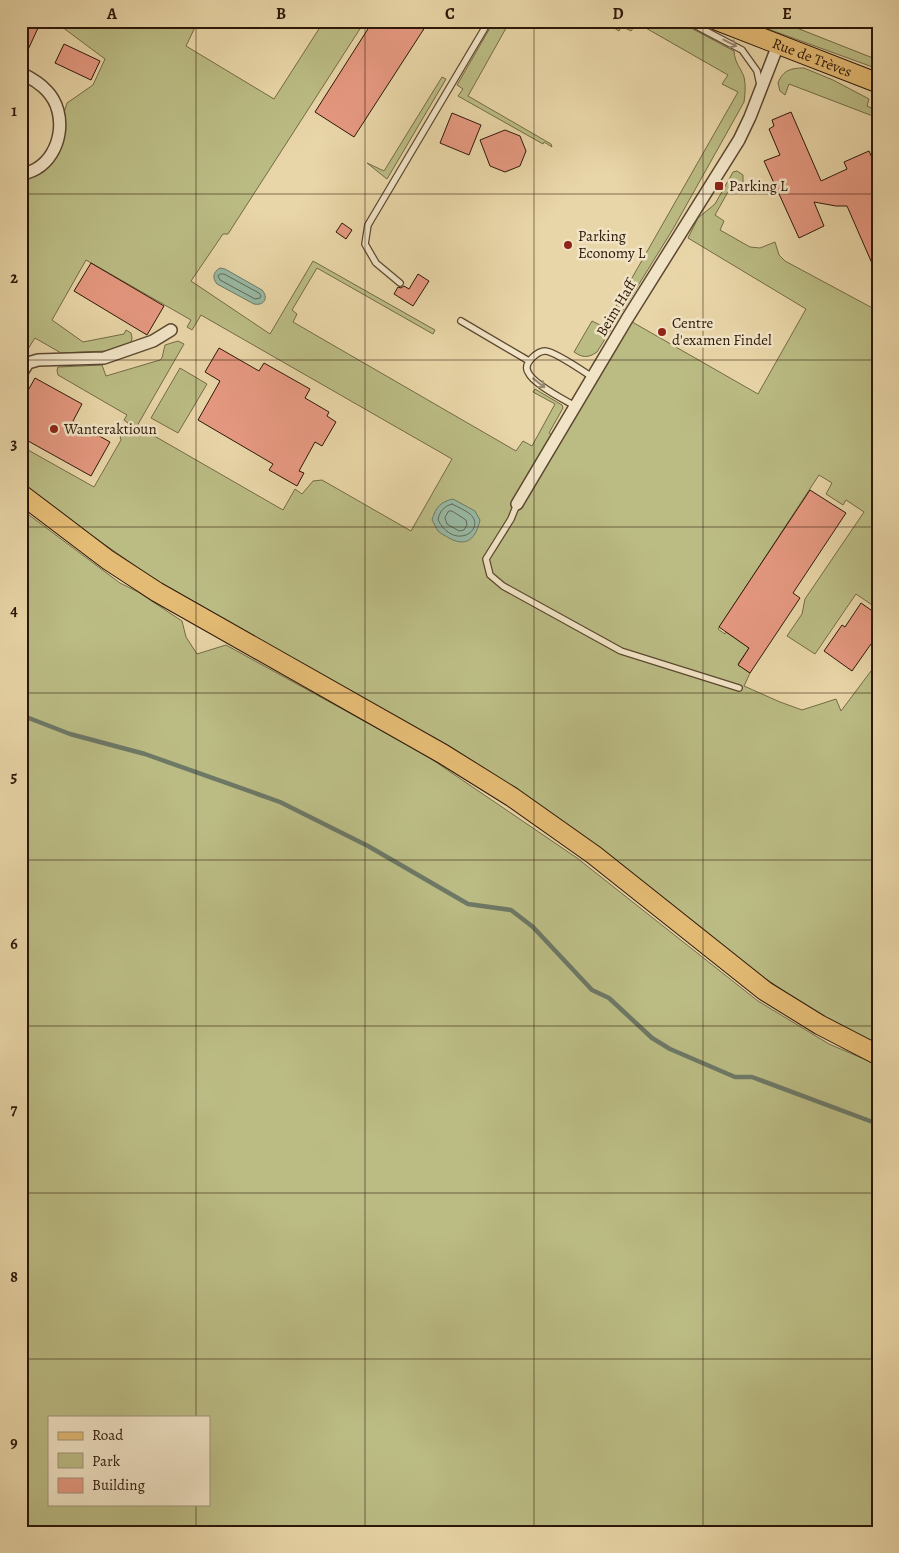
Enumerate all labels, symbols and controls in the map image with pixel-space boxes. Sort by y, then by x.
text: A [106,3,118,25]
text: B [276,3,286,25]
text: C [445,3,455,25]
text: D [612,3,624,25]
text: E [782,3,792,25]
street label: Rue de Trèves [770,33,855,82]
one-way arrow [722,39,737,48]
text: 1 [11,100,17,122]
place label: Parking L [729,176,788,196]
marker: Parking L [713,180,725,192]
place label: Parking Economy L [578,226,646,263]
marker: Parking Economy L [562,239,574,251]
text: 2 [10,267,18,289]
street label: Beim Haff [591,274,642,340]
place label: Centre d'examen Findel [672,313,772,350]
marker: Centre d'examen Findel [656,326,668,338]
one-way arrow [532,378,545,389]
place label: Wanteraktioun [63,419,157,439]
marker: Wanteraktioun [48,423,60,435]
text: 3 [11,433,18,455]
text: 4 [10,600,18,622]
text: 5 [11,766,18,788]
text: 6 [10,933,18,955]
text: 7 [11,1099,18,1121]
text: 8 [10,1266,18,1288]
legend [48,1416,210,1506]
text: Road [92,1425,124,1445]
text: 9 [10,1432,18,1454]
text: Park [92,1451,121,1471]
text: Building [92,1475,145,1495]

